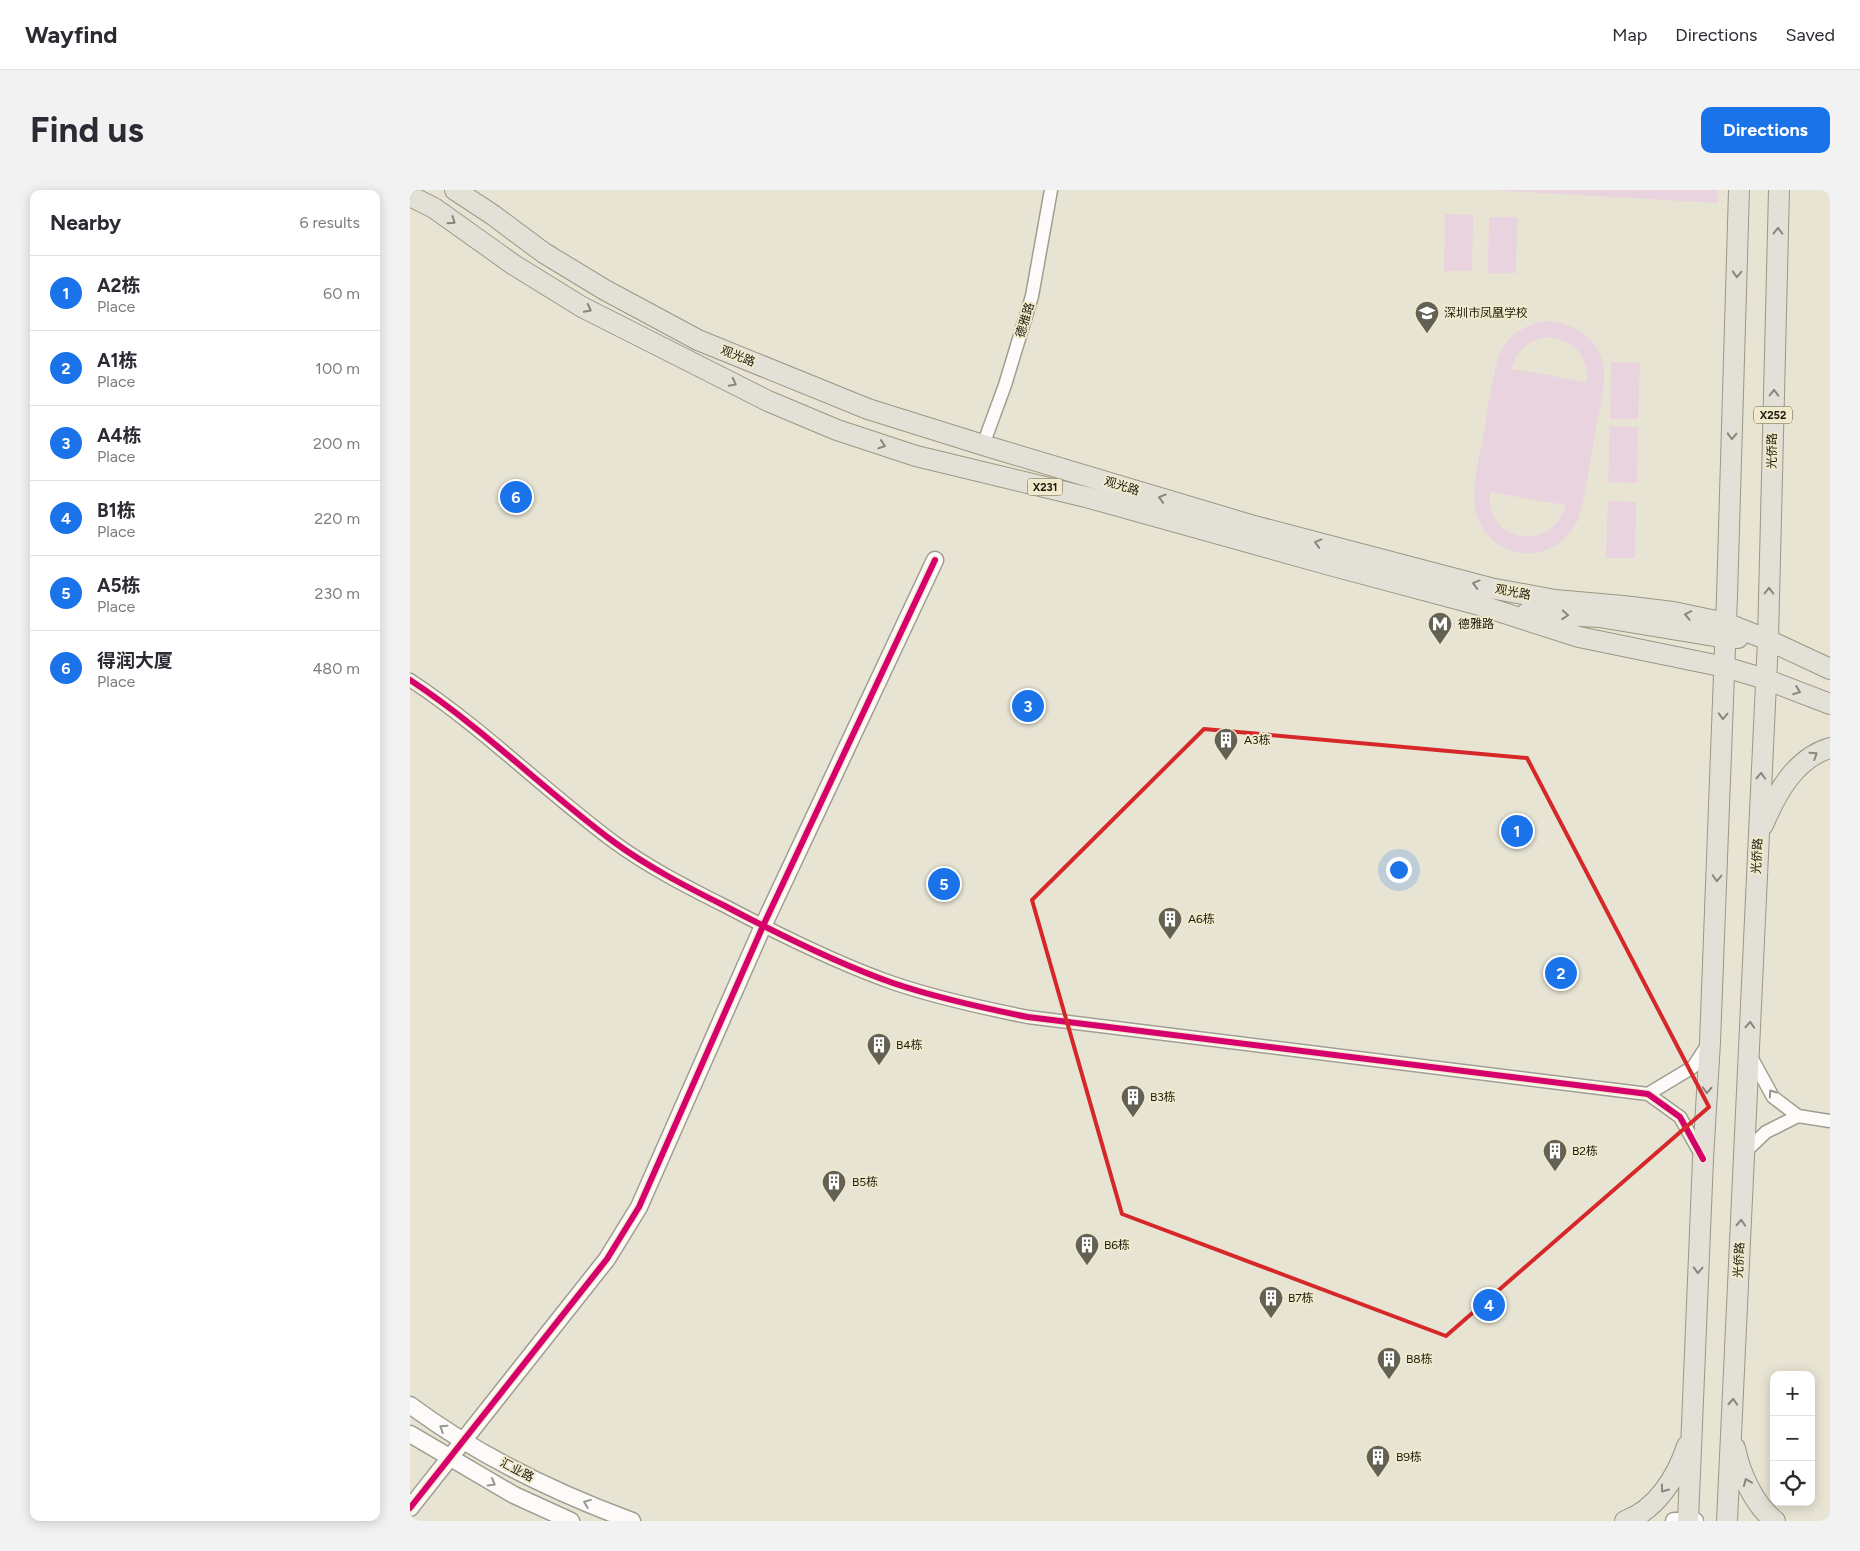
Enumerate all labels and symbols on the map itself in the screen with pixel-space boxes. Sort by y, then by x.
one-way arrow [446,215,456,224]
one-way arrow [1773,227,1783,234]
one-way arrow [1731,270,1742,278]
school or university icon: 深圳市凤凰学校 [1414,300,1440,334]
street label: 德雅路 [1013,301,1037,339]
one-way arrow [583,303,592,313]
place label: 深圳市凤凰学校 [1444,306,1528,320]
street label: 观光路 [719,343,757,369]
one-way arrow [728,377,737,387]
one-way arrow [1769,389,1779,397]
road number: X252 [1754,406,1792,424]
one-way arrow [1727,432,1737,440]
street label: 光侨路 [1765,433,1779,469]
one-way arrow [878,440,886,450]
street label: 观光路 [1103,474,1141,498]
pin: 6 [500,478,532,516]
road number: X231 [1028,478,1062,496]
one-way arrow [1158,494,1167,504]
one-way arrow [1315,538,1323,548]
one-way arrow [1471,579,1480,590]
street label: 观光路 [1494,582,1532,602]
one-way arrow [1764,587,1774,594]
one-way arrow [1561,609,1569,620]
metro station icon: 德雅路 [1427,611,1453,645]
one-way arrow [1683,611,1692,621]
place label: 德雅路 [1458,617,1494,631]
one-way arrow [1793,686,1801,696]
pin: 3 [1012,687,1044,725]
one-way arrow [1717,712,1728,720]
building icon: A3栋 [1213,727,1239,761]
place label: A3栋 [1244,733,1271,747]
one-way arrow [1809,752,1818,761]
one-way arrow [1756,771,1767,779]
pin: 1 [1501,812,1533,850]
street label: 光侨路 [1749,838,1765,874]
your location [1386,857,1412,883]
pin: 5 [928,865,960,903]
one-way arrow [1711,875,1722,883]
building icon: A6栋 [1157,906,1183,940]
place label: A6栋 [1188,912,1215,926]
pin: 2 [1545,954,1577,992]
one-way arrow [1744,1021,1755,1029]
building icon: B4栋 [866,1032,892,1066]
place label: B4栋 [896,1038,923,1052]
building icon: B3栋 [1120,1084,1146,1118]
one-way arrow [1702,1086,1713,1094]
one-way arrow [1769,1089,1778,1099]
place label: B3栋 [1150,1090,1176,1104]
building icon: B2栋 [1542,1138,1568,1172]
place label: B2栋 [1572,1144,1598,1158]
building icon: B5栋 [821,1169,847,1203]
place label: B5栋 [852,1175,878,1189]
one-way arrow [1735,1218,1746,1226]
building icon: B6栋 [1074,1232,1100,1266]
place label: B6栋 [1104,1238,1130,1252]
street label: 光侨路 [1731,1242,1747,1278]
one-way arrow [1693,1266,1704,1274]
building icon: B7栋 [1258,1285,1284,1319]
pin: 4 [1473,1286,1505,1324]
place label: B7栋 [1288,1291,1314,1305]
building icon: B8栋 [1376,1346,1402,1380]
place label: B8栋 [1406,1352,1433,1366]
one-way arrow [1727,1398,1738,1406]
one-way arrow [439,1425,448,1434]
building icon: B9栋 [1365,1444,1391,1478]
place label: B9栋 [1396,1450,1422,1464]
street label: 汇业路 [498,1455,536,1485]
one-way arrow [486,1476,495,1486]
one-way arrow [1743,1478,1753,1487]
one-way arrow [1661,1483,1670,1493]
one-way arrow [583,1499,591,1509]

